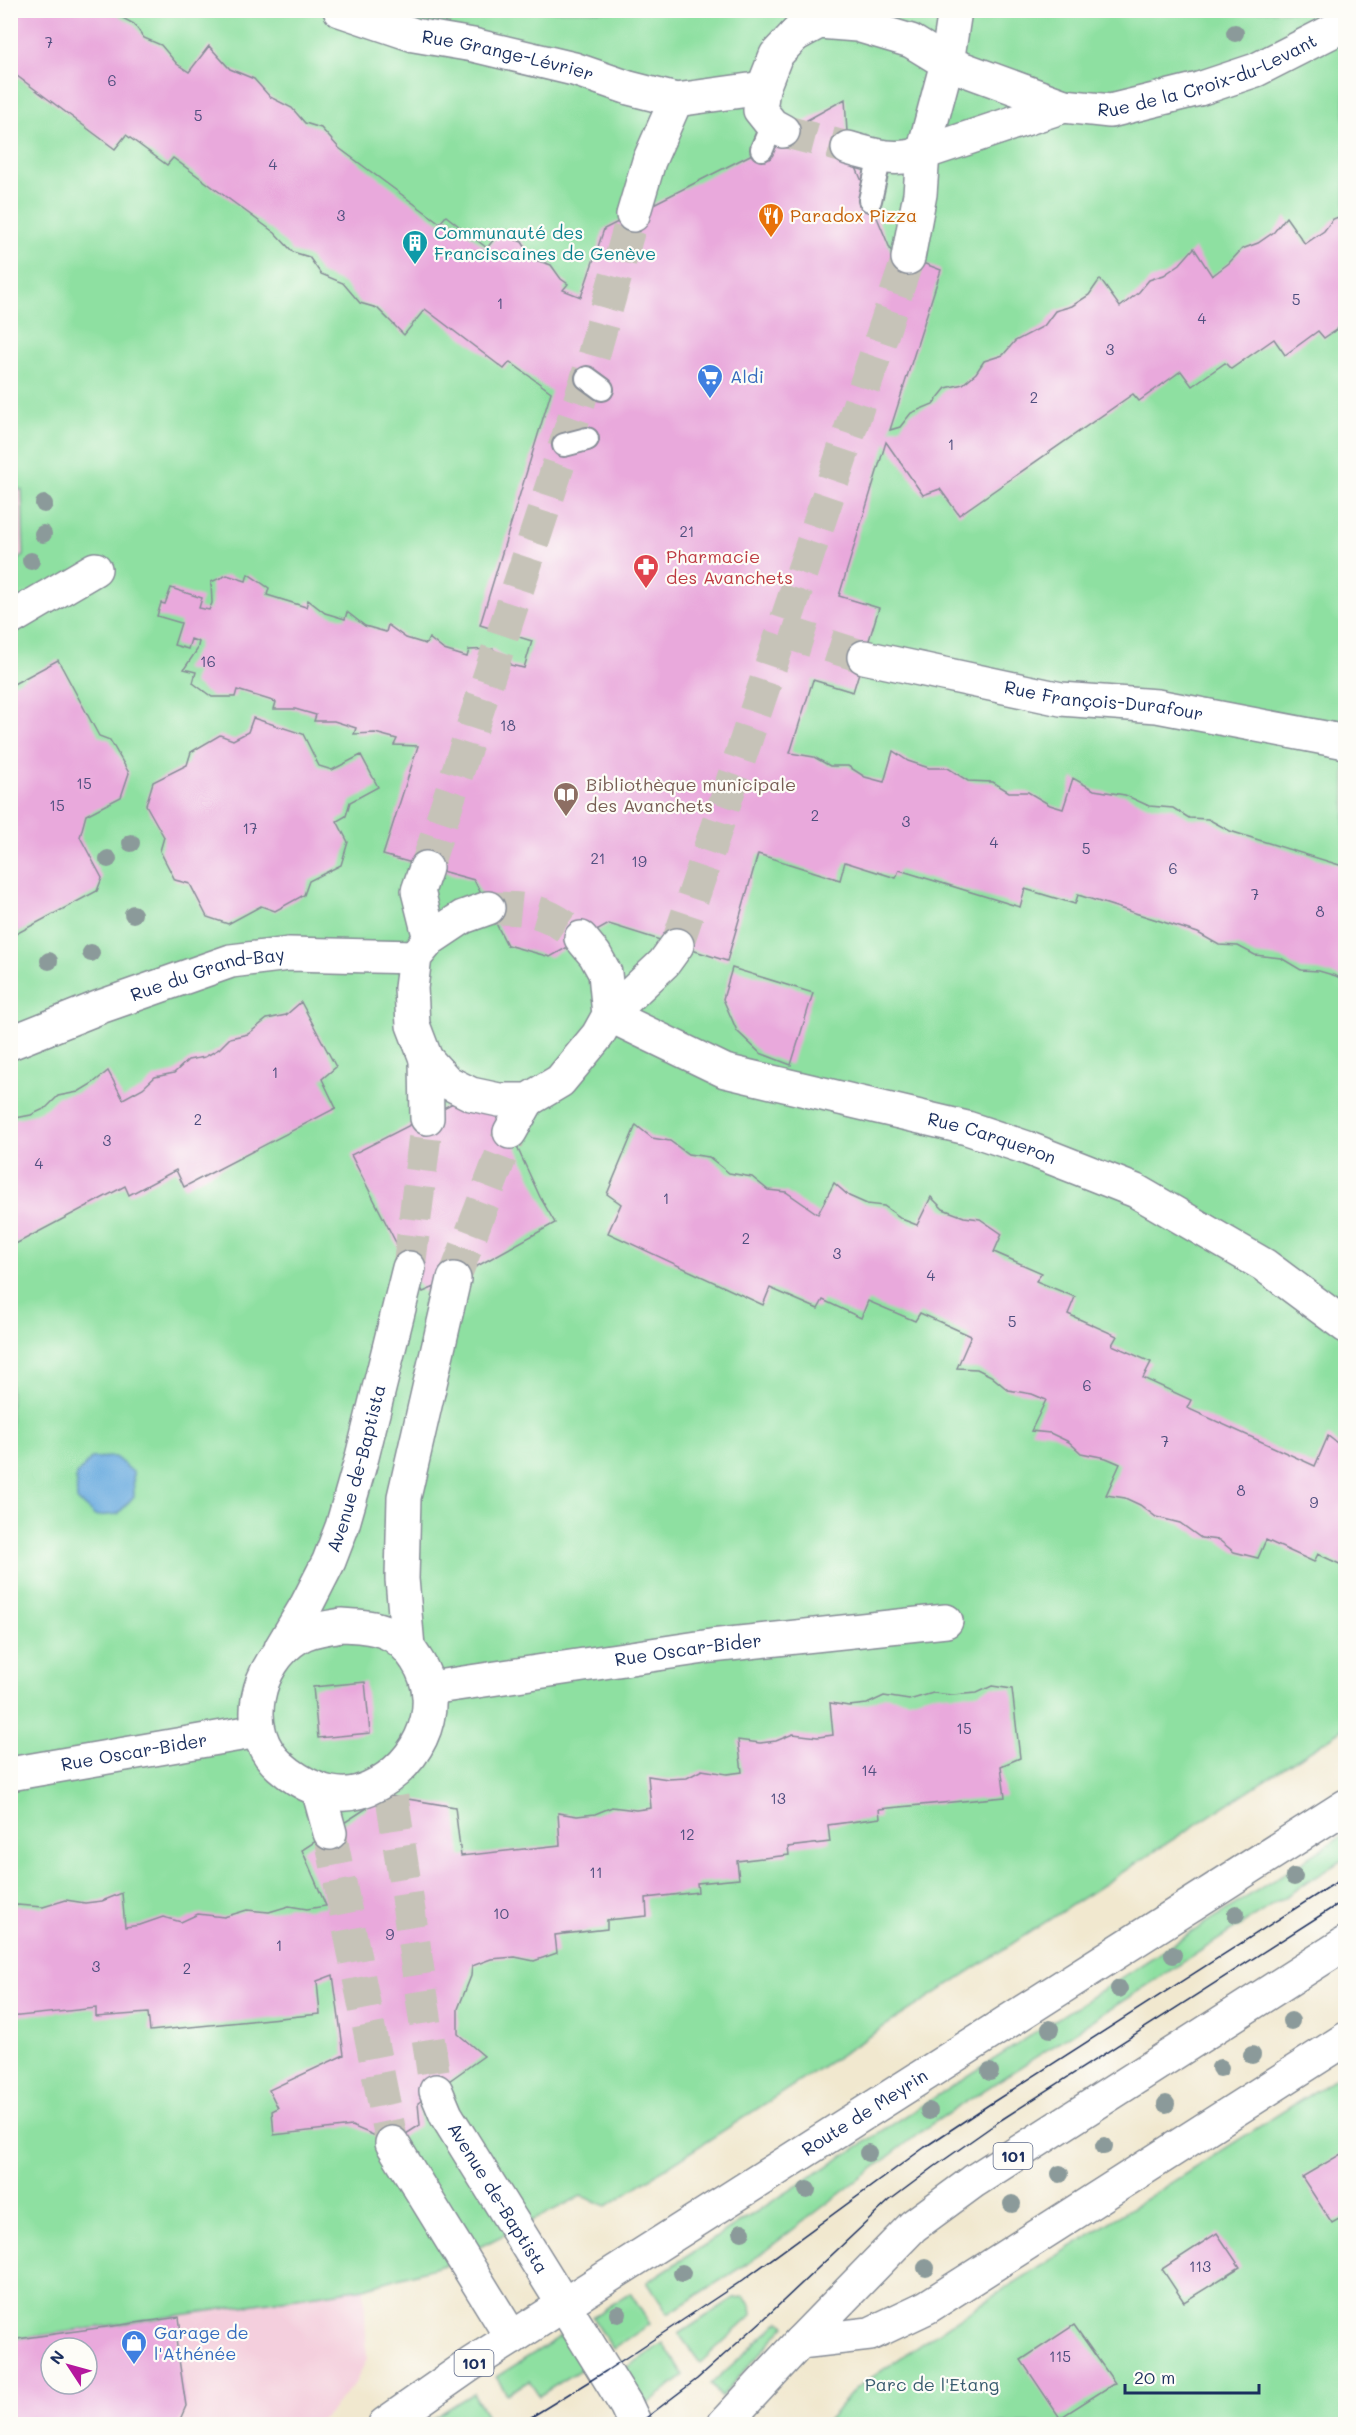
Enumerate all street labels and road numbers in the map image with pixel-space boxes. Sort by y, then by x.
street label: Rue Grange-Lévrier [420,24,597,86]
street label: Rue de la Croix-du-Levant [1096,28,1321,122]
street label: Rue François-Durafour [1002,674,1205,726]
street label: Rue du Grand-Bay [127,942,286,1006]
street label: Rue Carqueron [925,1106,1060,1169]
street label: Avenue de-Baptista [320,1382,391,1556]
street label: Rue Oscar-Bider [613,1628,763,1671]
street label: Rue Oscar-Bider [59,1727,209,1776]
street label: Route de Meyrin [797,2063,932,2161]
street label: Avenue de-Baptista [443,2118,554,2278]
road number: 101 [994,2143,1032,2169]
road number: 101 [454,2350,494,2376]

